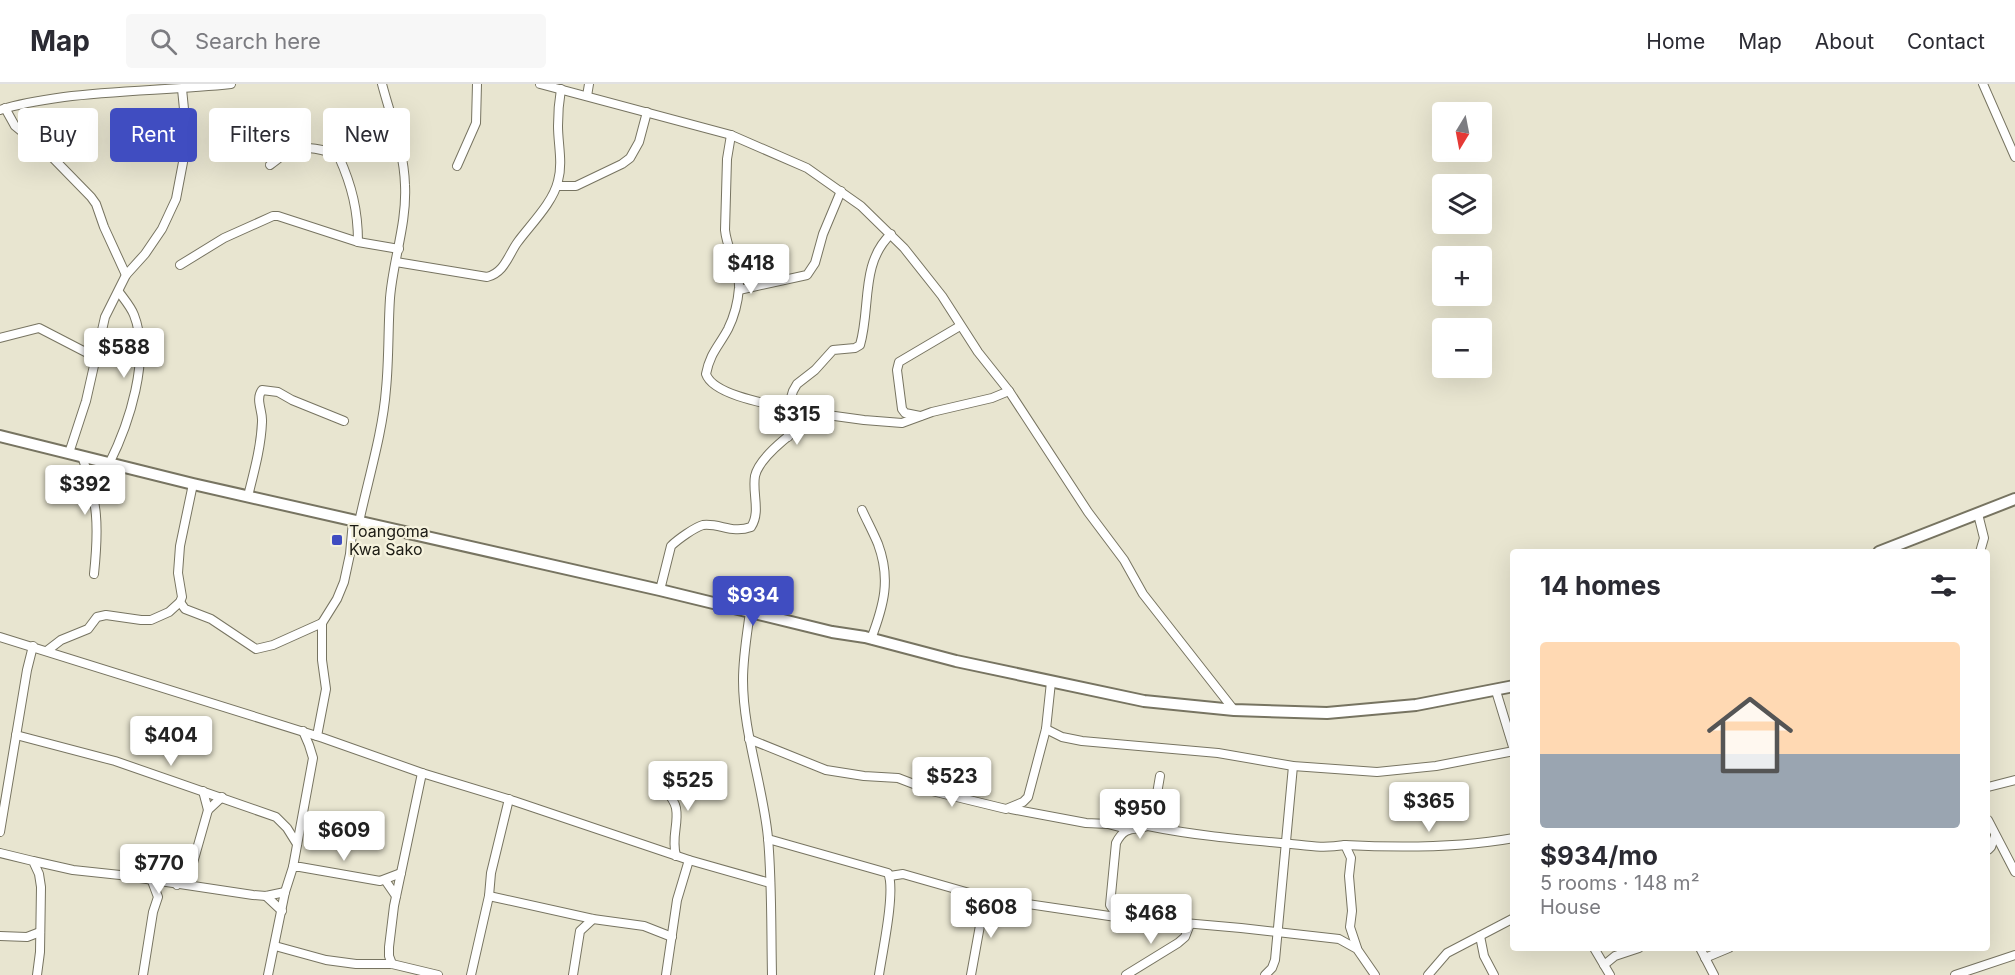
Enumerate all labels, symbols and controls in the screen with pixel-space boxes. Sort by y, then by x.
search box [126,14,546,68]
text: Map [30,24,90,58]
icon: search [147,25,180,58]
text: Search here [195,28,321,54]
text: Home [1646,29,1705,54]
text: Map [1738,29,1782,54]
text: About [1815,29,1874,54]
text: Contact [1907,29,1985,54]
north arrow [1432,102,1492,162]
map controls [1432,102,1492,378]
chip: Buy [18,108,98,162]
chip: Rent [110,108,197,162]
chip: Filters [209,108,311,162]
chip: New [323,108,410,162]
button: layers [1432,174,1492,234]
pin: $418 [715,244,787,295]
button: + [1432,246,1492,306]
text: $418 [727,251,775,275]
button: − [1432,318,1492,378]
pin: $588 [88,328,160,379]
text: $588 [98,335,150,359]
pin: $315 [761,395,833,446]
text: $315 [773,402,821,426]
pin: $392 [49,465,121,516]
text: $392 [59,472,111,496]
place label: Toangoma Kwa Sako [349,521,429,559]
marker: Toangoma Kwa Sako [330,533,344,547]
icon: filters [1927,569,1960,602]
text: 14 homes [1540,570,1661,601]
pin: $934 [717,576,789,627]
text: $934 [727,583,779,607]
icon: home [1696,681,1804,789]
pin: $404 [135,716,207,767]
text: $404 [144,723,198,747]
pin: $523 [916,757,988,808]
pin: $525 [652,761,724,812]
text: $523 [926,764,978,788]
text: $525 [662,768,714,792]
pin: $365 [1393,782,1465,833]
pin: $950 [1104,789,1176,840]
text: $365 [1403,789,1455,813]
text: $950 [1114,796,1166,820]
pin: $609 [308,811,380,862]
text: $609 [318,818,370,842]
text: $934/mo [1540,840,1658,871]
pin: $770 [123,844,195,895]
text: $770 [134,851,184,875]
text: 5 rooms · 148 m² [1540,871,1699,895]
pin: $608 [955,888,1027,939]
pin: $468 [1115,894,1187,945]
text: $608 [965,895,1017,919]
text: House [1540,895,1601,919]
text: $468 [1125,901,1177,925]

